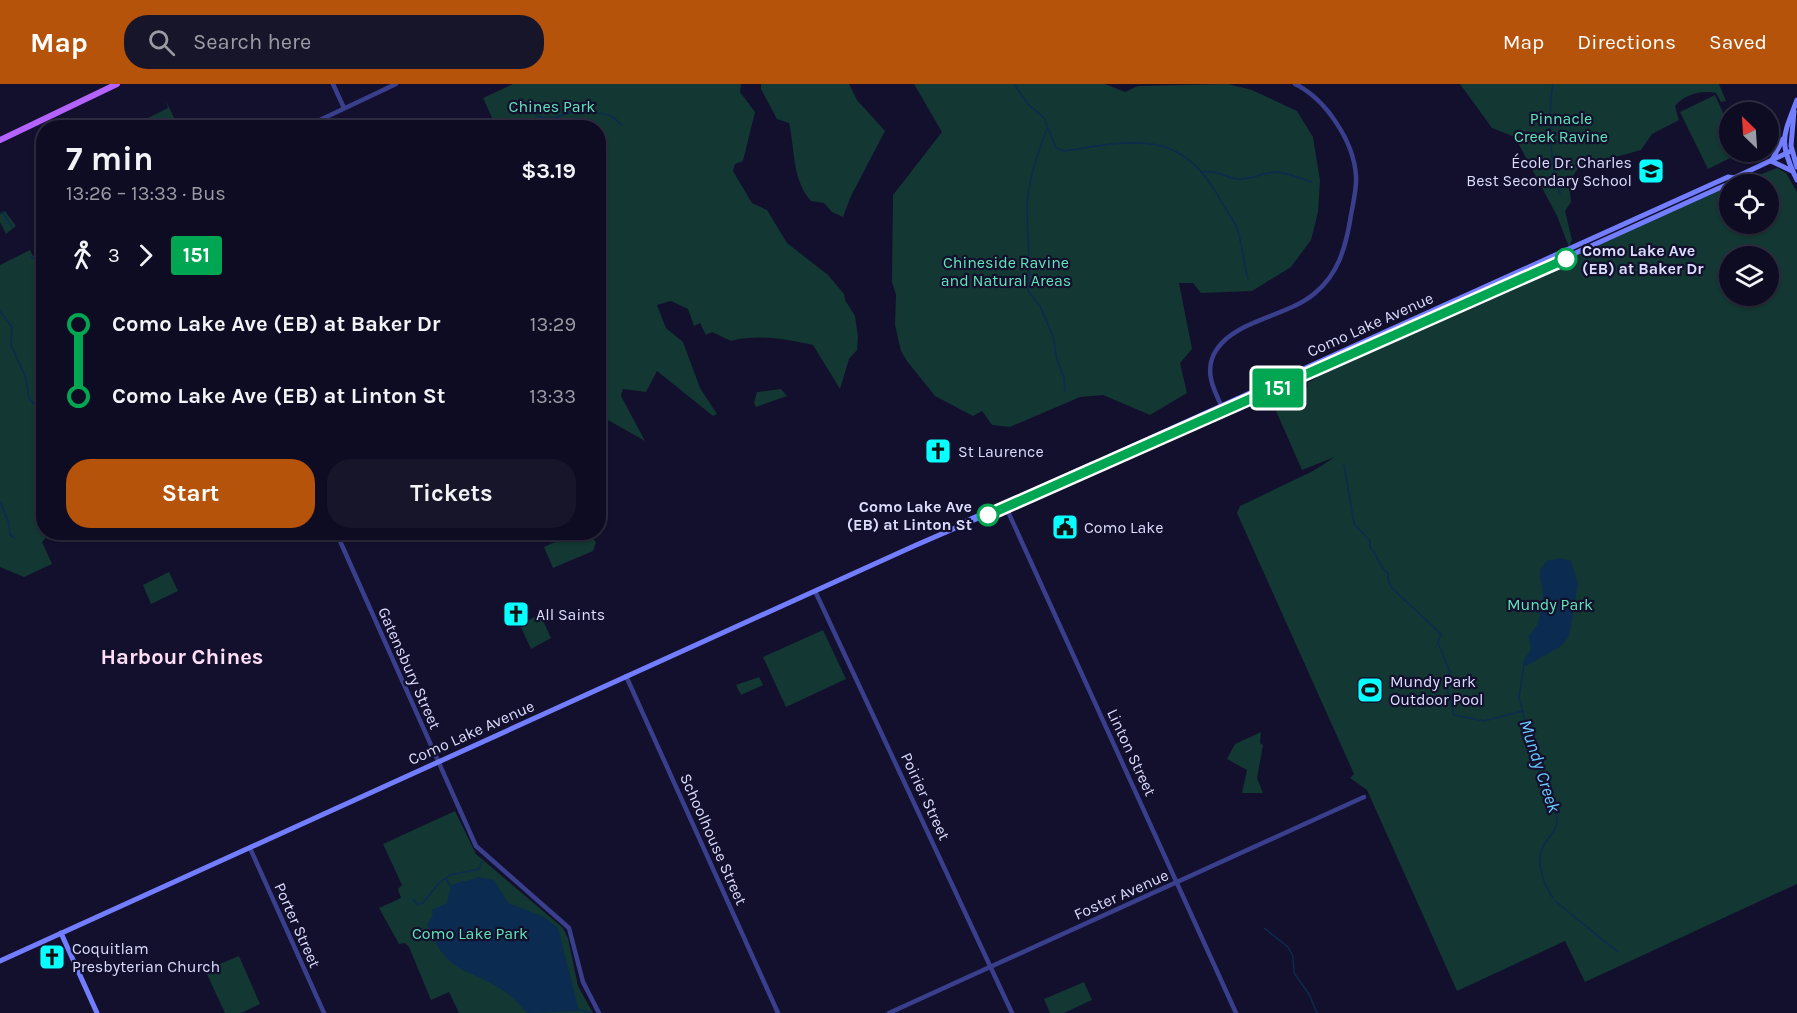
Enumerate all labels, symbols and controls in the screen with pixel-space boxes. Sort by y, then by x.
search box [124,15,544,69]
text: Map [30,26,88,59]
icon: search [145,26,178,59]
text: Search here [193,29,311,55]
text: Map [1503,30,1544,54]
text: Directions [1577,30,1676,54]
text: Saved [1709,30,1767,54]
park label: Chines Park [509,97,595,116]
north arrow [1719,102,1779,162]
map controls [1719,102,1779,306]
park label: Pinnacle Creek Ravine [1514,109,1608,146]
text: 7 min [66,140,153,178]
place label: École Dr. Charles Best Secondary School [1466,153,1632,190]
school or university icon: École Dr. Charles Best Secondary School [1636,156,1666,186]
text: $3.19 [521,158,576,184]
button: locate [1719,174,1779,234]
text: 13:26 – 13:33 · Bus [66,182,226,205]
icon: walk [66,239,99,272]
icon: forward [129,239,162,272]
place label: Como Lake Ave (EB) at Baker Dr [1582,241,1704,278]
text: 151 [183,243,210,267]
text: 3 [108,244,120,267]
button: layers [1719,246,1779,306]
marker: Como Lake Ave (EB) at Baker Dr [1555,248,1577,270]
park label: Chineside Ravine and Natural Areas [941,253,1071,290]
street label: Como Lake Avenue [1304,288,1436,361]
text: Como Lake Ave (EB) at Baker Dr [112,311,440,337]
text: 13:29 [530,313,576,336]
line badge: 151 [1244,368,1312,408]
text: 151 [1264,376,1292,400]
text: Como Lake Ave (EB) at Linton St [112,383,446,409]
text: 13:33 [529,385,576,408]
church icon: St Laurence [923,436,953,466]
place label: St Laurence [958,442,1044,461]
button: Start [66,459,315,528]
button: Tickets [327,459,576,528]
place label: Como Lake Ave (EB) at Linton St [847,497,972,534]
marker: Como Lake Ave (EB) at Linton St [977,504,999,526]
public building icon: Como Lake [1050,512,1080,542]
place label: Como Lake [1084,518,1164,537]
park label: Mundy Park [1507,595,1593,614]
church icon: All Saints [501,599,531,629]
street label: Gatensbury Street [374,604,445,732]
place label: All Saints [536,605,605,624]
district label: Harbour Chines [101,644,263,670]
place label: Mundy Park Outdoor Pool [1390,672,1483,709]
sports icon: Mundy Park Outdoor Pool [1355,675,1385,705]
street label: Como Lake Avenue [405,696,537,769]
street label: Linton Street [1103,706,1160,799]
water label: Mundy Creek [1515,717,1566,816]
street label: Poirier Street [897,749,954,843]
street label: Schoolhouse Street [676,770,751,908]
street label: Foster Avenue [1071,865,1171,924]
street label: Porter Street [270,880,325,971]
park label: Como Lake Park [412,924,528,943]
place label: Coquitlam Presbyterian Church [72,939,220,976]
church icon: Coquitlam Presbyterian Church [37,942,67,972]

